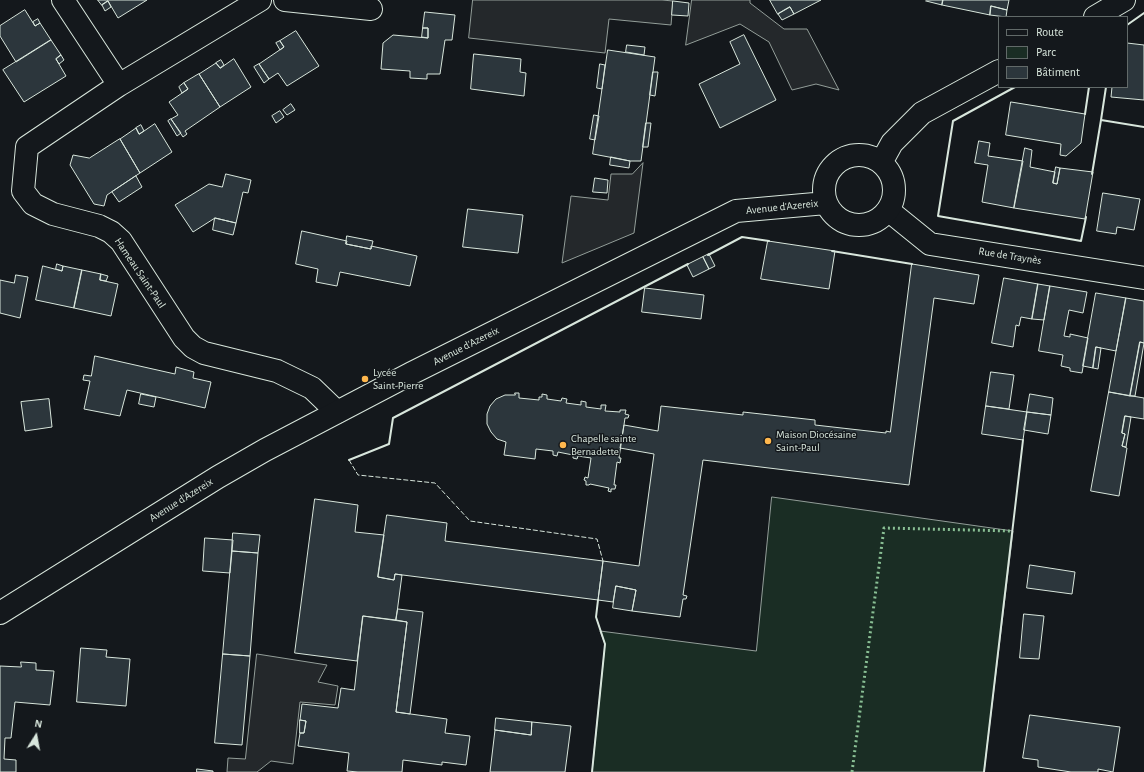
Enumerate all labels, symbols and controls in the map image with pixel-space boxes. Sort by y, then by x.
legend [998,16,1128,88]
text: Route [1036,26,1063,38]
text: Parc [1036,46,1056,58]
text: Bâtiment [1036,66,1080,78]
street label: Avenue d'Azereix [745,197,819,217]
street label: Hameau Saint-Paul [112,235,168,311]
street label: Rue de Traynès [978,245,1042,267]
street label: Avenue d'Azereix [431,324,501,368]
place label: Lycée Saint-Pierre [373,366,423,392]
marker: Lycée Saint-Pierre [360,374,370,384]
place label: Maison Diocésaine Saint-Paul [776,428,856,454]
place label: Chapelle sainte Bernadette [571,432,636,458]
marker: Maison Diocésaine Saint-Paul [763,436,773,446]
marker: Chapelle sainte Bernadette [558,440,568,450]
street label: Avenue d'Azereix [147,475,215,525]
north arrow [16,716,56,756]
text: N [34,718,43,730]

